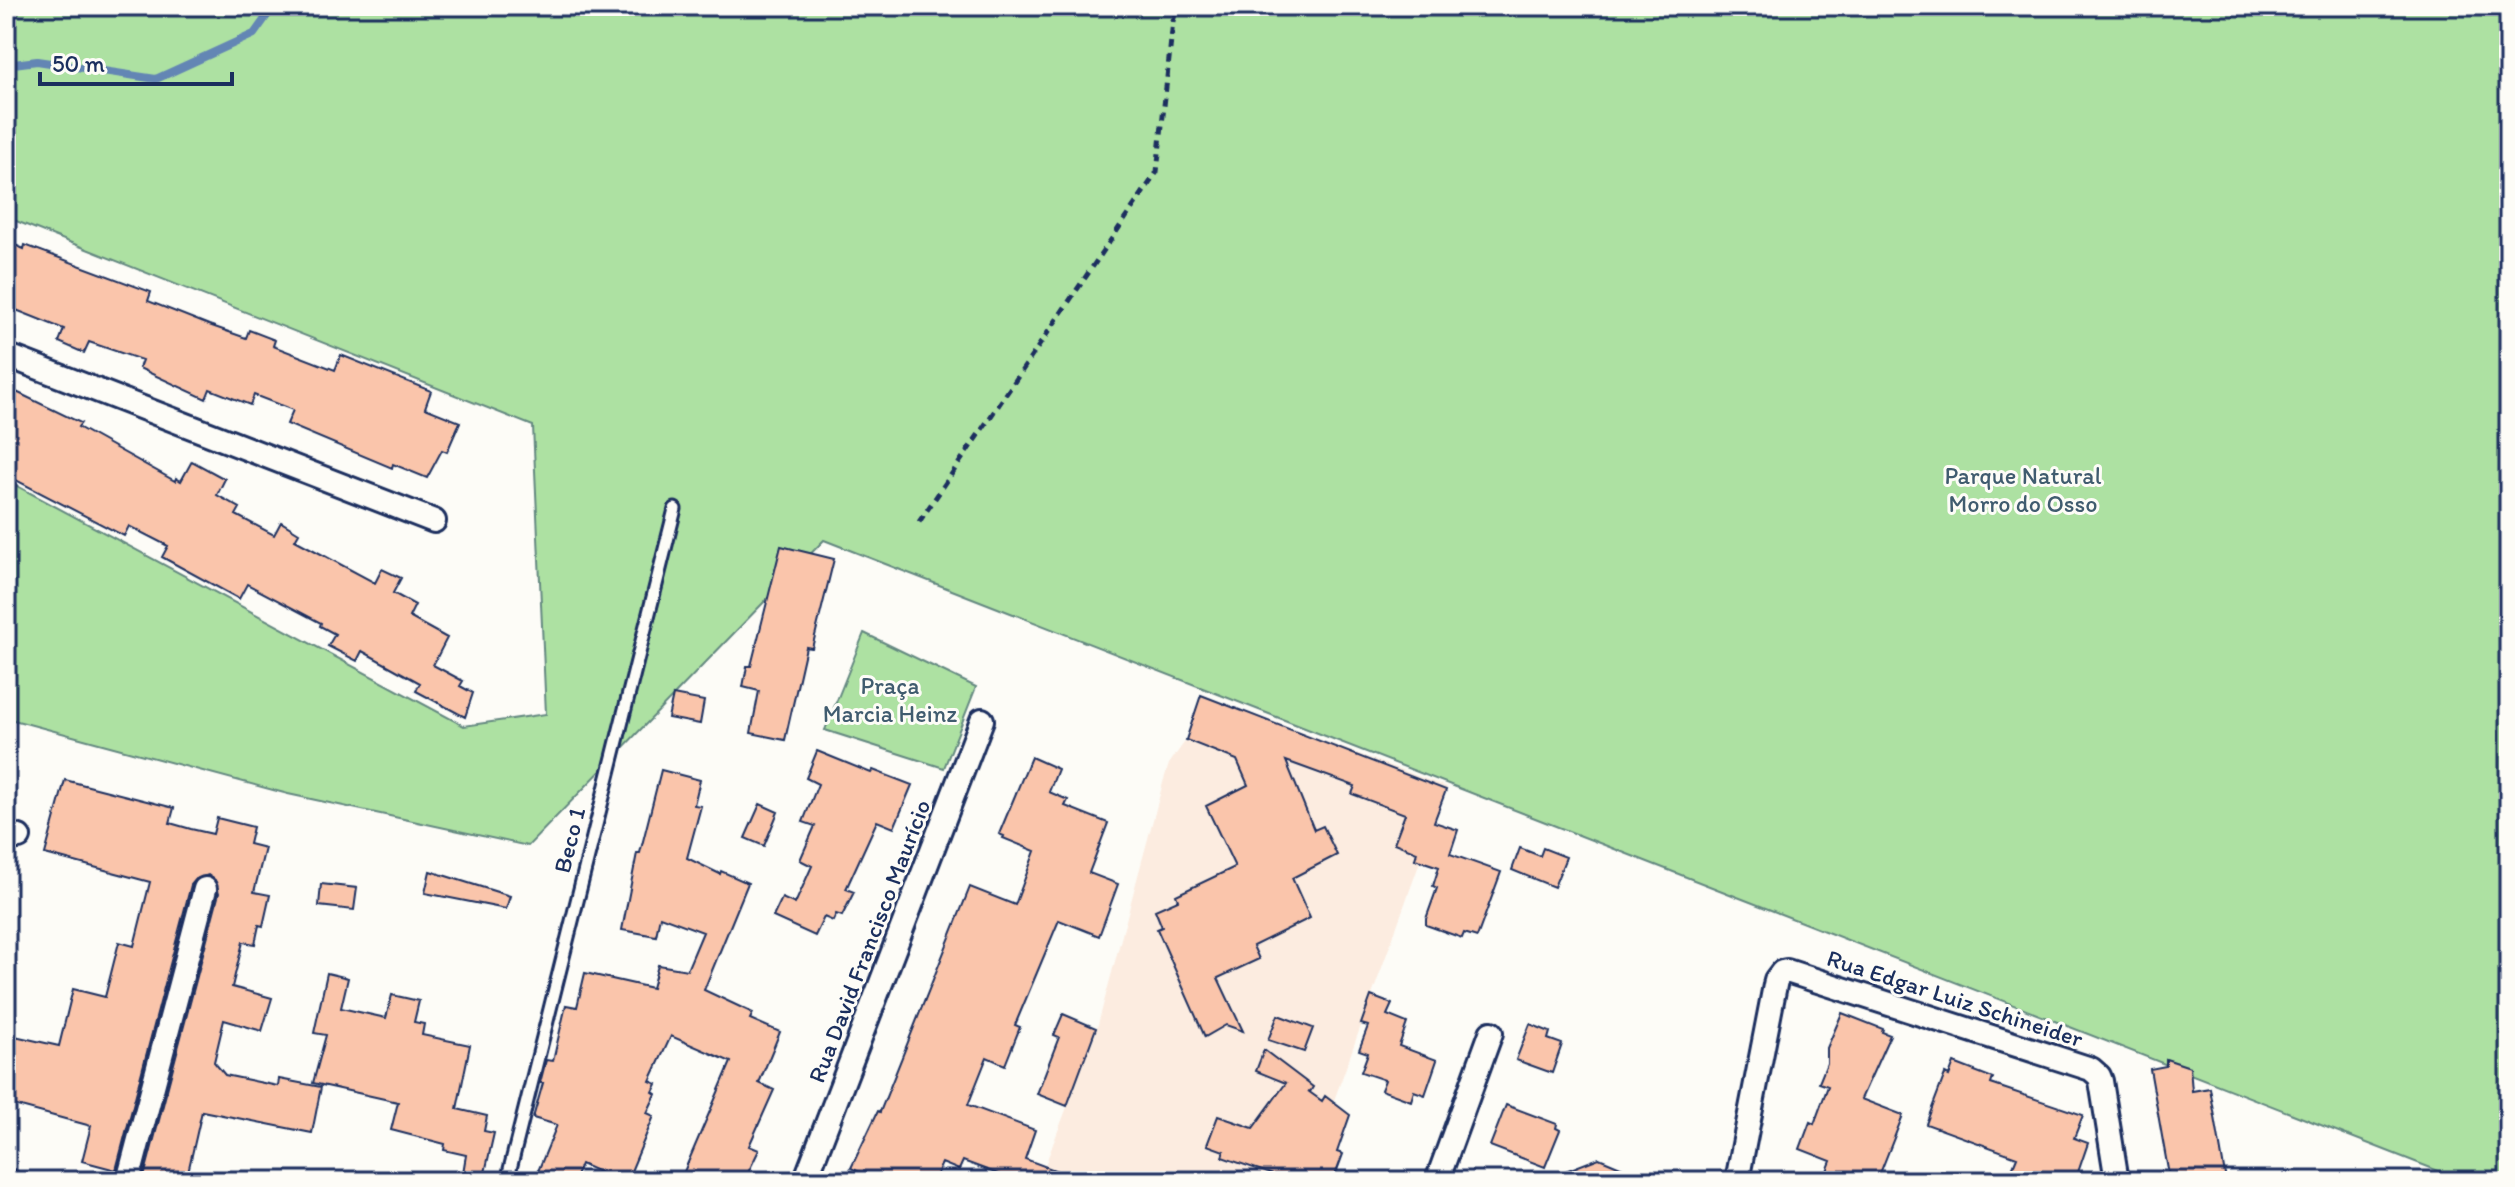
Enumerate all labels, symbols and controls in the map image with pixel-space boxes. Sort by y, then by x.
scale bar [40,36,232,86]
text: 50 m [52,49,105,78]
park label: Parque Natural Morro do Osso [1945,461,2102,518]
park label: Praça Marcia Heinz [823,671,957,728]
street label: Rua David Francisco Maurício [802,795,936,1087]
street label: Beco 1 [547,804,591,876]
street label: Rua Edgar Luiz Schineider [1823,943,2087,1053]

